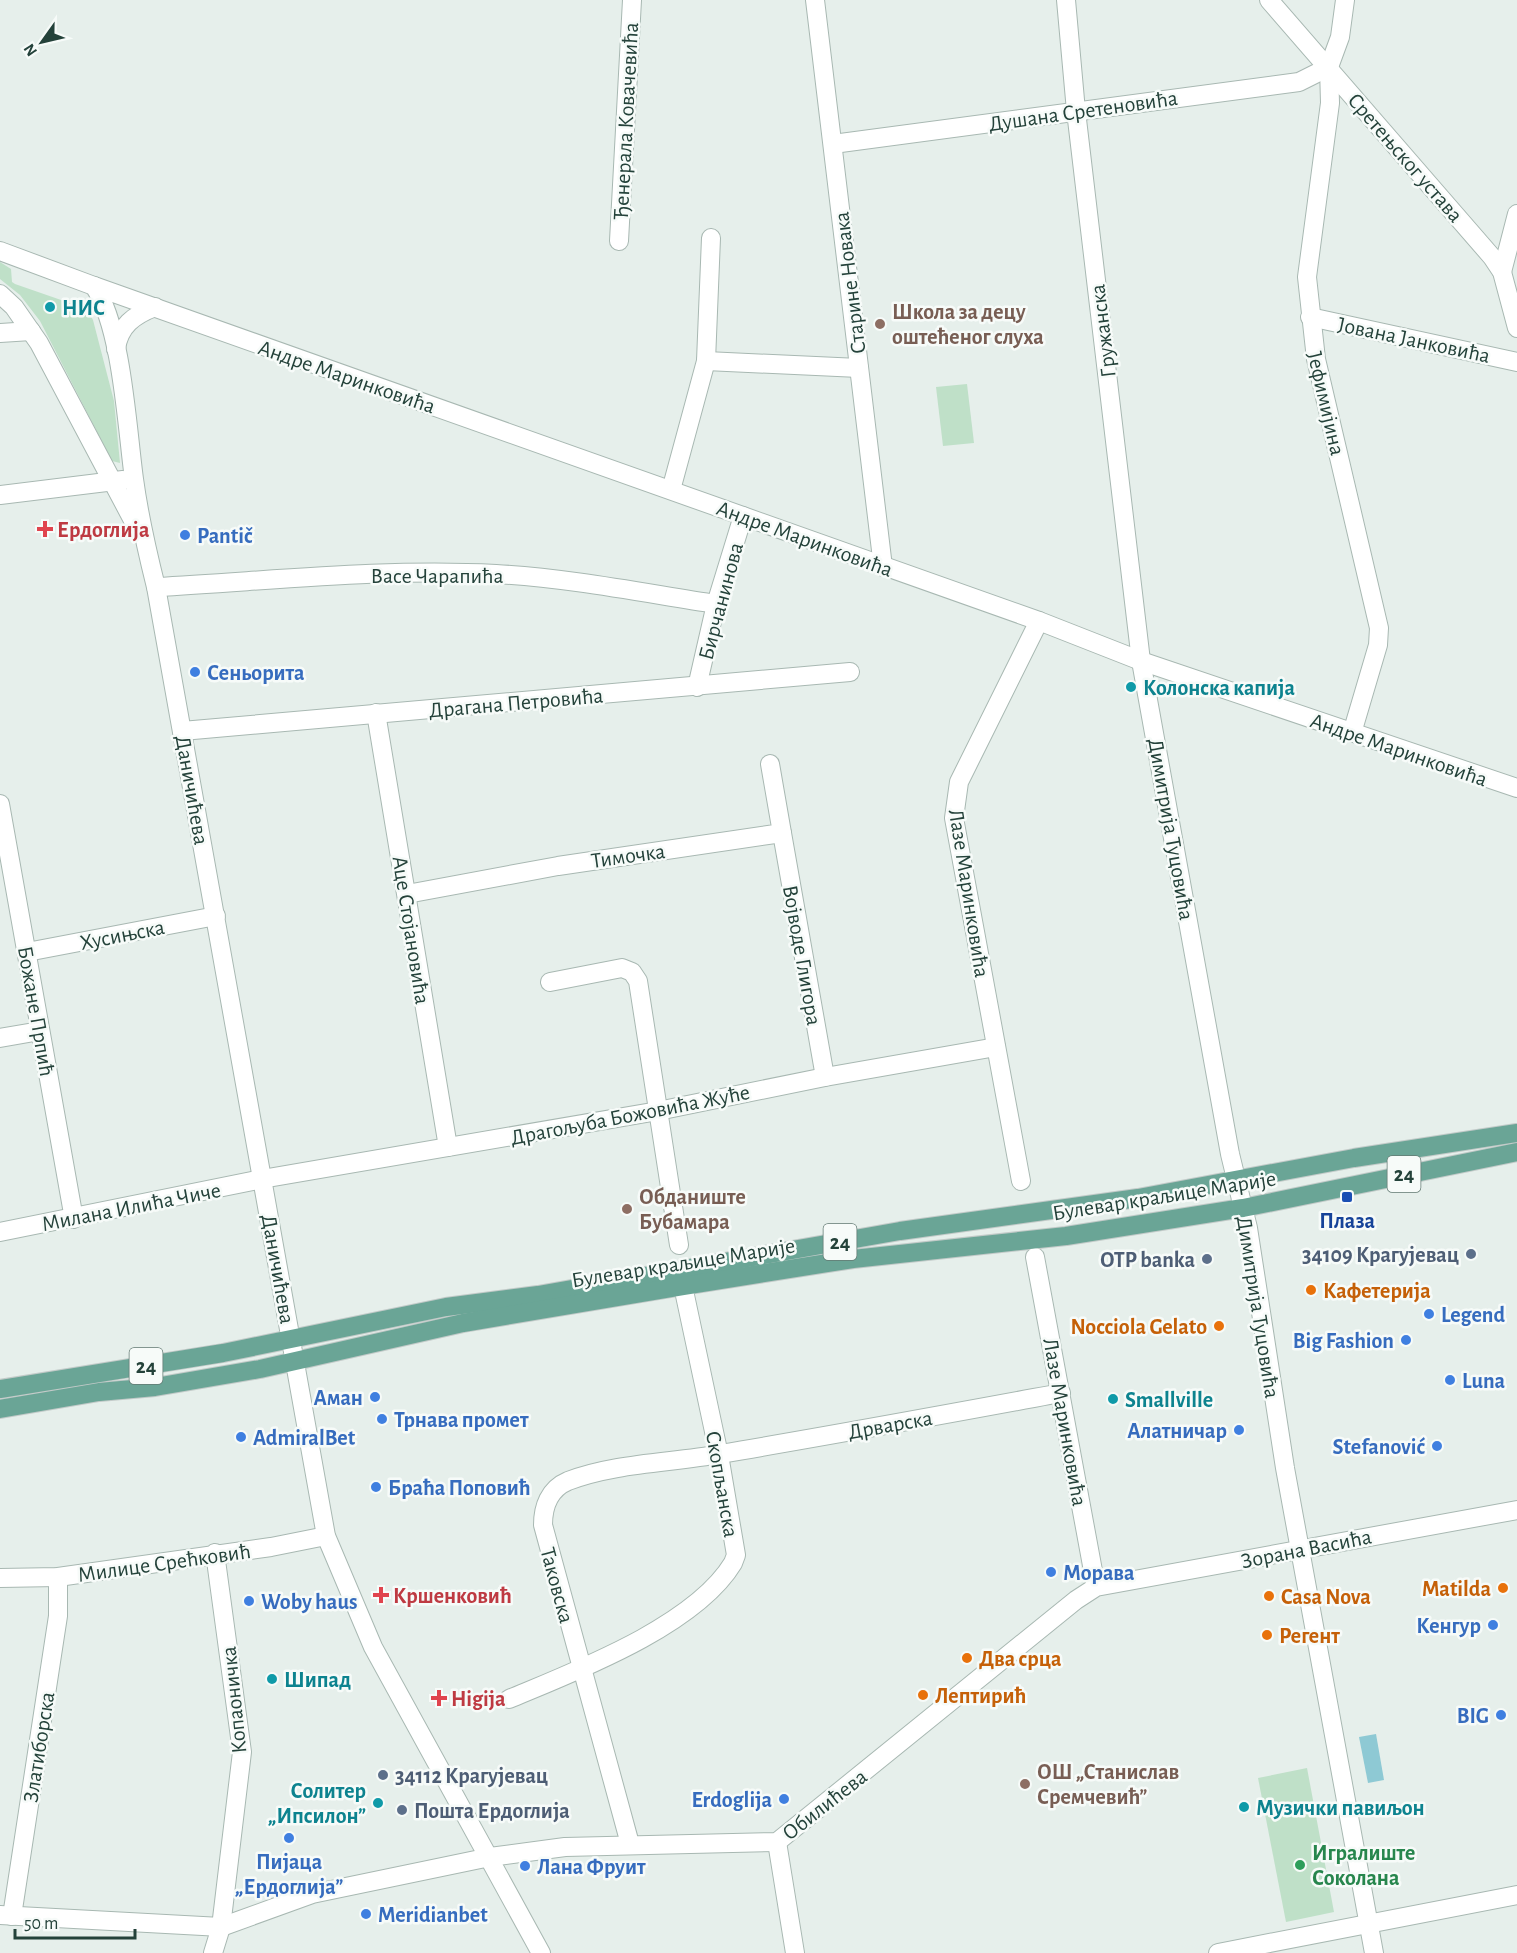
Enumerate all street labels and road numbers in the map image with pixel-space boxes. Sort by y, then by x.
street label: Ђенерала Ковачевића [610,22,643,220]
street label: Душана Сретеновића [987,87,1179,135]
street label: Сретењског устава [1343,89,1467,226]
street label: Старине Новака [830,211,870,355]
street label: Гружанска [1086,283,1120,379]
street label: Јована Јанковића [1335,313,1492,367]
street label: Андре Маринковића [255,336,438,418]
street label: Јефимијина [1303,349,1349,458]
street label: Андре Маринковића [714,497,896,581]
street label: Бирчанинова [695,540,747,662]
street label: Васе Чарапића [370,565,504,587]
street label: Драгана Петровића [428,684,604,722]
street label: Андре Маринковића [1307,709,1490,791]
street label: Даничићева [172,734,212,847]
street label: Димитрија Туцовића [1144,737,1198,922]
street label: Лазе Маринковића [945,807,993,979]
street label: Тимочка [590,840,666,872]
street label: Аце Стојановића [388,854,434,1006]
street label: Војводе Глигора [779,883,825,1027]
street label: Хусињска [78,916,166,954]
street label: Божане Прпић [14,944,58,1078]
street label: Драгољуба Божовића Жуће [509,1081,752,1149]
road number: 24 [1388,1156,1420,1192]
street label: Булевар краљице Марије [1051,1167,1277,1225]
street label: Милана Илића Чиче [40,1179,223,1235]
street label: Даничићева [258,1213,298,1326]
street label: Димитрија Туцовића [1233,1214,1283,1400]
road number: 24 [824,1224,856,1260]
street label: Булевар краљице Марије [570,1234,796,1292]
street label: Лазе Маринковића [1039,1336,1091,1508]
road number: 24 [130,1348,162,1384]
street label: Дрварска [846,1407,934,1443]
street label: Скопљанска [702,1429,742,1539]
street label: Зорана Васића [1239,1526,1373,1572]
street label: Милице Срећковић [76,1540,252,1586]
street label: Таковска [536,1545,578,1626]
street label: Копаоничка [217,1645,251,1755]
street label: Златиборска [19,1690,59,1804]
street label: Обилићева [778,1765,871,1844]

